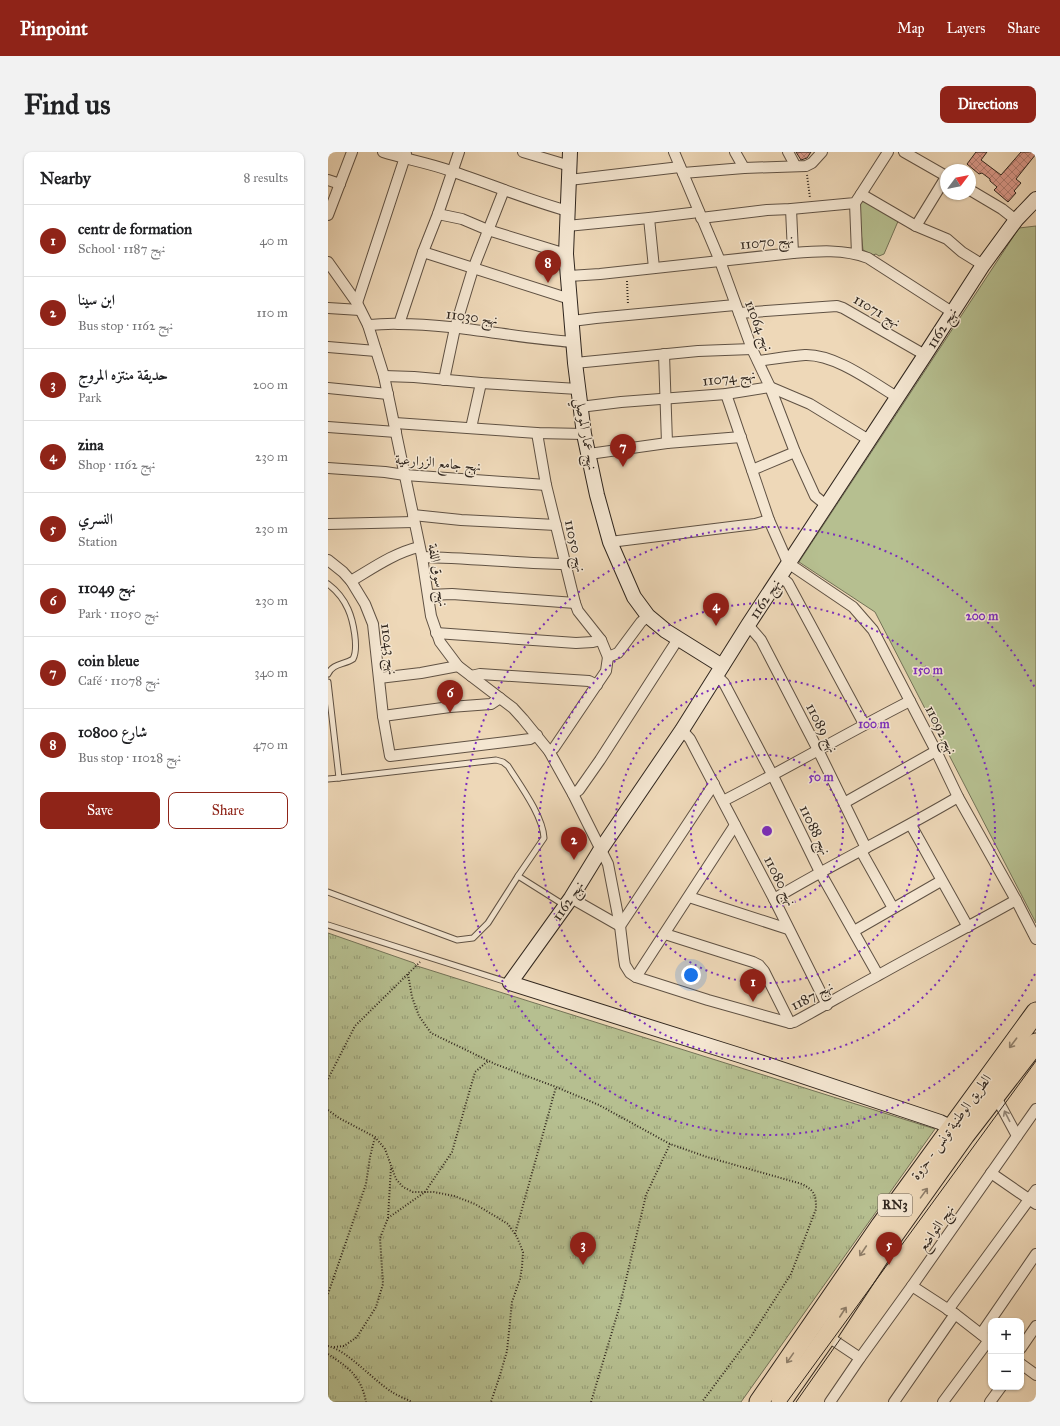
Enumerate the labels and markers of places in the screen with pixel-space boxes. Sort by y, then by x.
pin: 8 [535,250,561,283]
pin: 7 [610,434,636,467]
pin: 4 [703,593,729,626]
pin: 6 [437,680,463,713]
centre of rings [760,824,774,838]
pin: 2 [561,827,587,860]
pin: 1 [740,969,766,1002]
pin: 3 [570,1232,596,1265]
pin: 5 [876,1232,902,1265]

